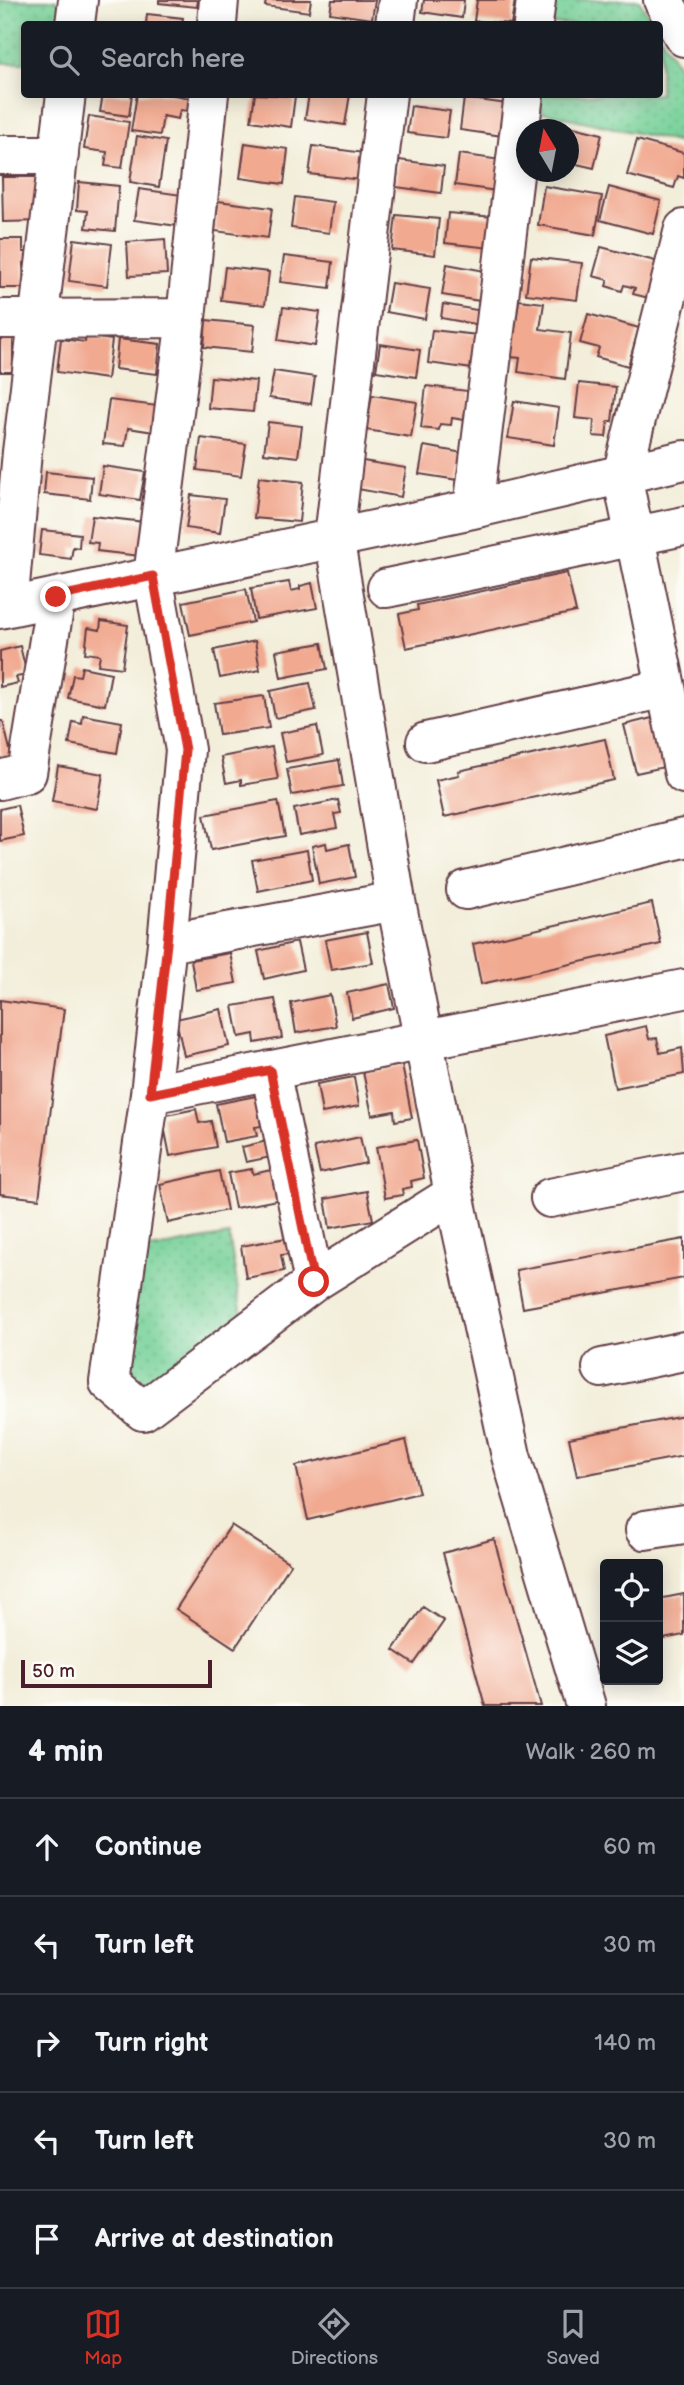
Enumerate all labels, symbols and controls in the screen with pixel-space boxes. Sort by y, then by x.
search box [21,21,663,98]
icon: search [45,41,83,79]
text: Search here [101,44,245,75]
north arrow [516,119,579,182]
route end [40,581,71,612]
route start [298,1266,329,1297]
map controls [600,1559,663,1685]
button: locate [600,1559,663,1622]
button: layers [600,1622,663,1685]
scale bar [21,1657,212,1689]
text: 50 m [32,1660,75,1683]
text: 4 min [28,1734,103,1770]
text: Walk · 260 m [526,1738,656,1766]
icon: ahead [28,1828,66,1866]
text: Continue [95,1832,202,1863]
text: 60 m [603,1833,656,1861]
icon: left [28,1926,66,1964]
text: Turn left [95,1930,194,1961]
text: 30 m [603,1931,656,1959]
icon: right [28,2024,66,2062]
text: Turn right [95,2028,208,2059]
text: 140 m [594,2029,656,2057]
icon: left [28,2122,66,2160]
text: Turn left [95,2126,194,2157]
text: 30 m [603,2127,656,2155]
icon: arrive [28,2220,66,2258]
text: Arrive at destination [95,2224,334,2255]
tab: Map [84,2305,122,2370]
tab: Directions [291,2305,378,2370]
tab: Saved [546,2305,600,2370]

